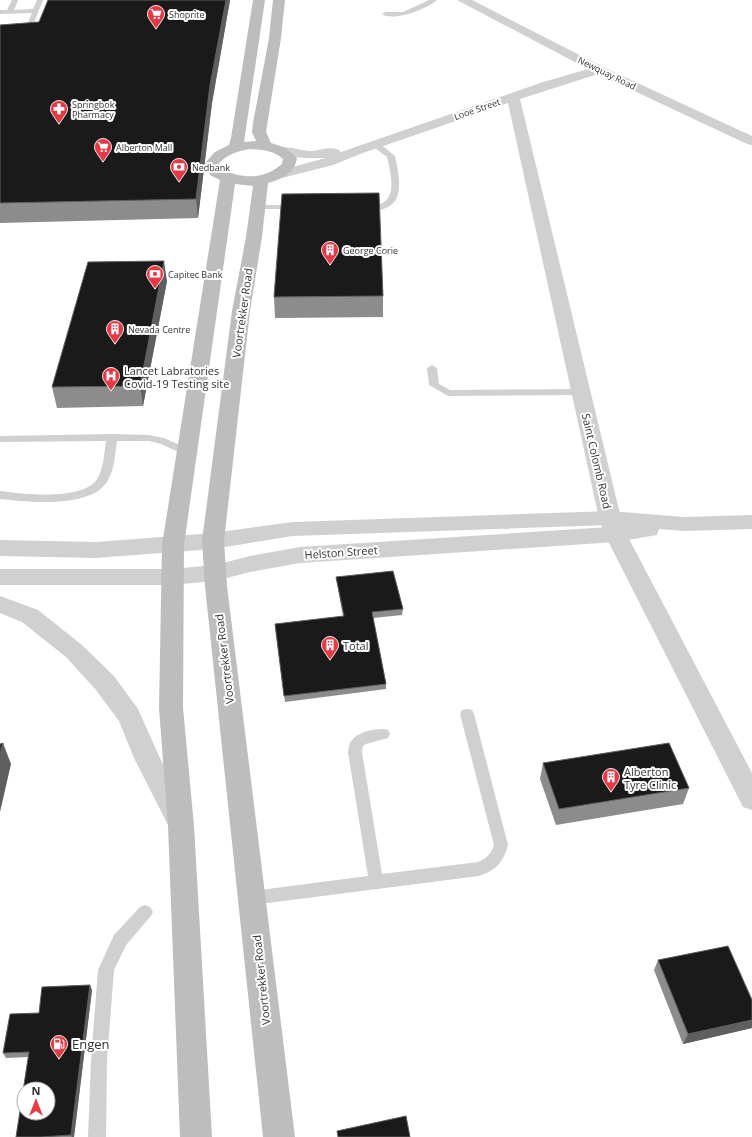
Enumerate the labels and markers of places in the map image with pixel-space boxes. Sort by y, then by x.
supermarket icon: Shoprite [146,4,166,29]
place label: Shoprite [169,8,205,21]
place label: Springbok Pharmacy [72,98,115,121]
pharmacy icon: Springbok Pharmacy [49,99,69,124]
supermarket icon: Alberton Mall [93,137,113,162]
place label: Alberton Mall [116,141,172,154]
bank icon: Nedbank [169,157,189,182]
place label: Nedbank [192,161,230,174]
building icon: George Corie [320,240,340,265]
place label: George Corie [343,244,398,257]
bank icon: Capitec Bank [145,264,165,289]
place label: Capitec Bank [168,268,223,281]
building icon: Nevada Centre [105,319,125,344]
place label: Nevada Centre [128,323,190,336]
place label: Lancet Labratories Covid-19 Testing site [124,363,229,391]
hospital icon: Lancet Labratories Covid-19 Testing site [101,366,121,391]
building icon: Total [320,635,340,660]
place label: Total [343,638,369,653]
place label: Alberton Tyre Clinic [624,764,676,792]
building icon: Alberton Tyre Clinic [601,767,621,792]
fuel station icon: Engen [49,1034,69,1059]
place label: Engen [72,1035,110,1053]

